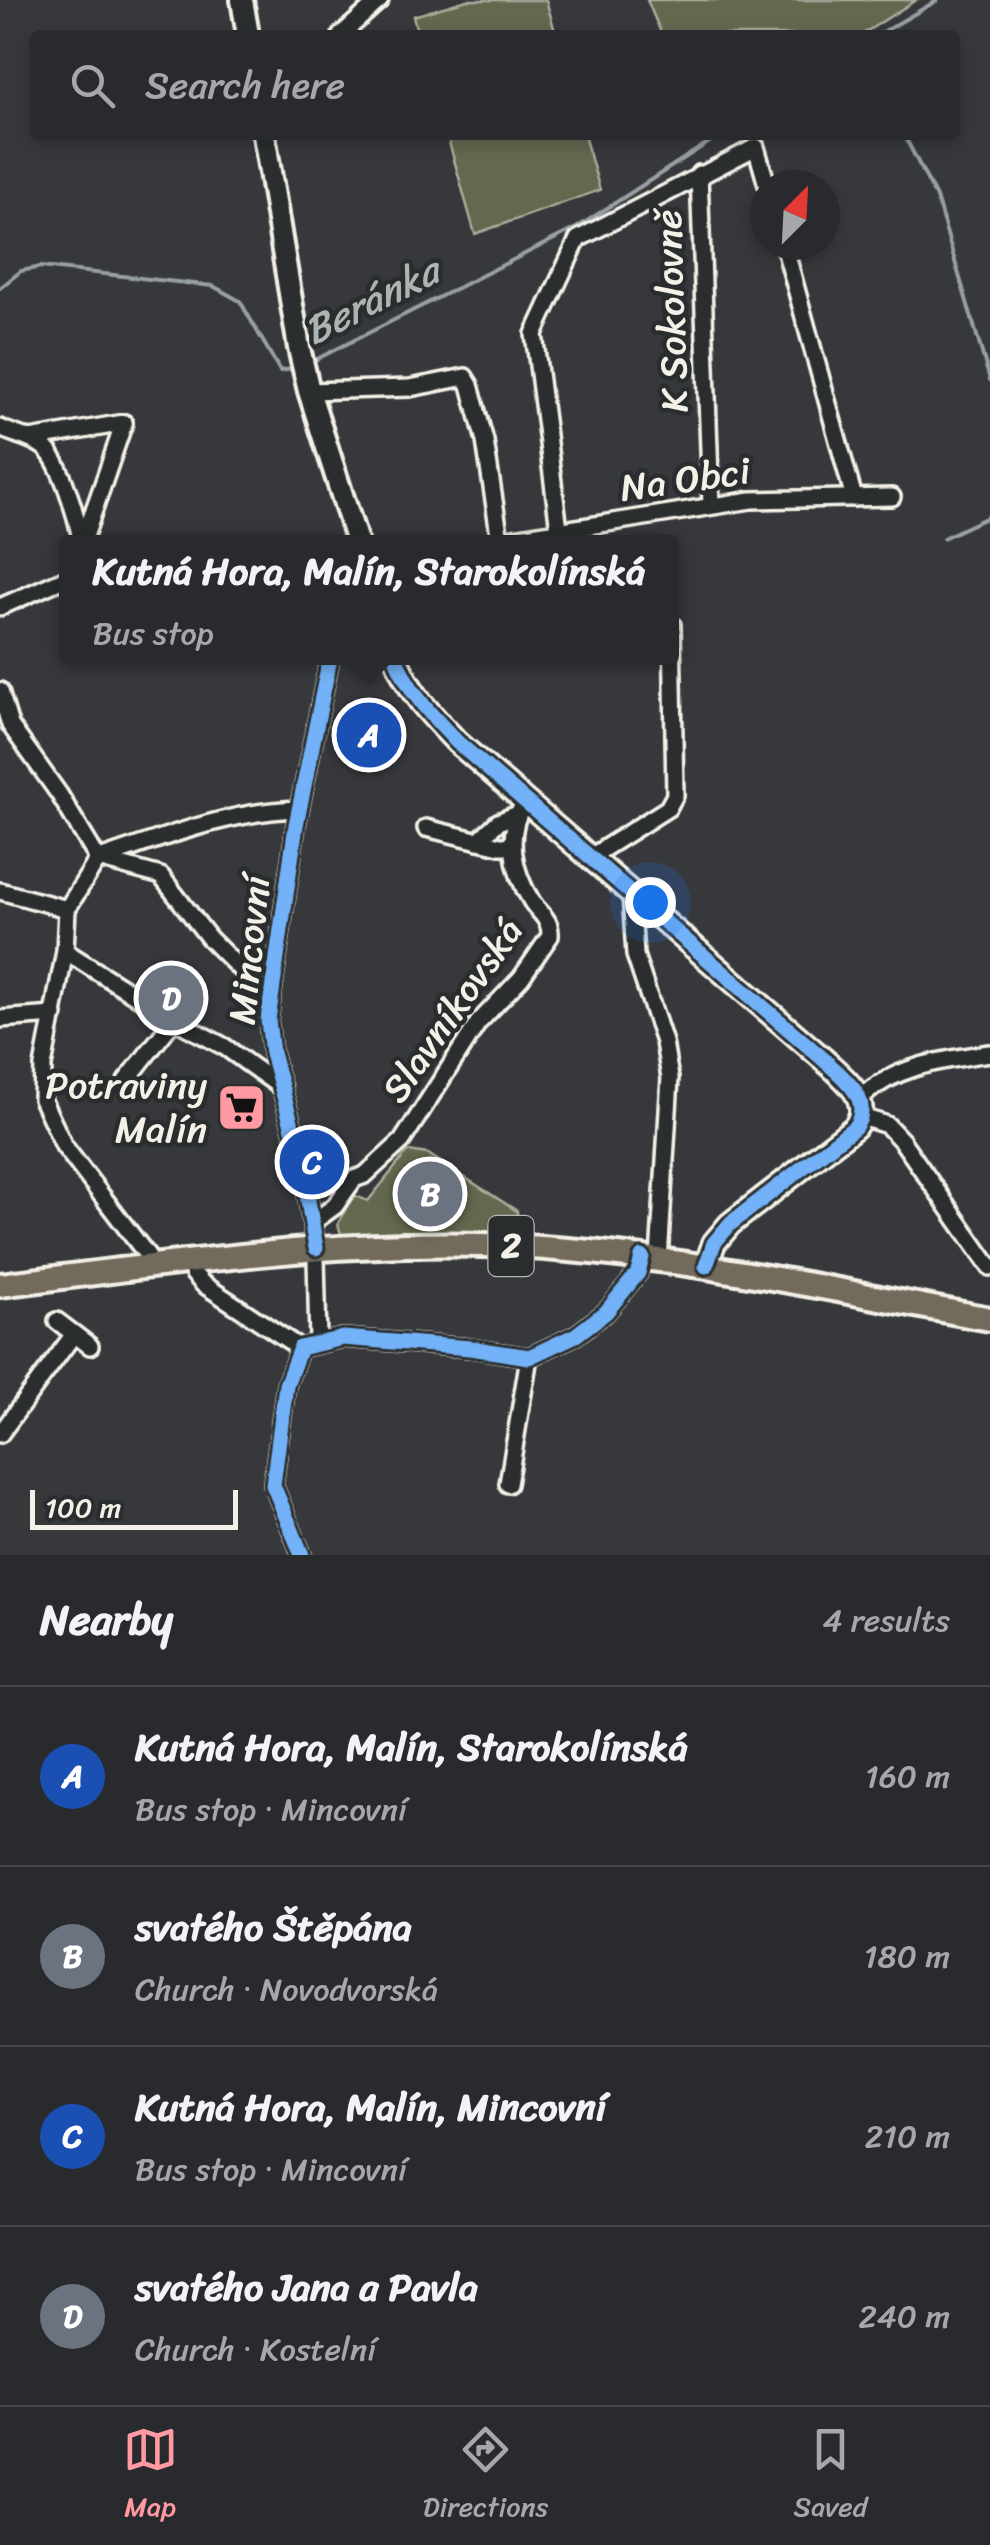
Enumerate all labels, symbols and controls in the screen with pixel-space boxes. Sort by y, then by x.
search box [30,30,960,140]
text: Search here [145,52,345,119]
icon: search [65,58,120,113]
north arrow [750,170,840,260]
street label: K Sokolovně [634,206,709,414]
water label: Beránka [290,234,456,365]
street label: Na Obci [616,437,756,522]
popup [59,535,679,665]
text: Kutná Hora, Malín, Starokolínská [93,538,645,605]
text: Bus stop [93,605,214,662]
pin: A [336,698,402,772]
street label: Mincovní [208,868,291,1028]
your location [625,877,676,928]
street label: Slavníkovská [363,903,541,1117]
pin: D [138,960,204,1036]
place label: Potraviny Malín [45,1052,207,1163]
supermarket icon: Potraviny Malín [216,1081,268,1133]
pin: C [280,1124,344,1200]
pin: B [398,1156,462,1232]
road number: 2 [488,1216,534,1276]
text: 100 m [45,1483,121,1532]
scale bar [30,1485,238,1530]
text: Nearby [40,1583,173,1657]
text: 4 results [822,1592,950,1649]
text: Kutná Hora, Malín, Starokolínská [135,1714,688,1781]
text: A [62,1748,83,1805]
text: 160 m [865,1748,950,1805]
text: Bus stop · Mincovní [135,1781,407,1838]
text: svatého Štěpána [135,1894,412,1961]
text: B [62,1928,83,1985]
text: 180 m [864,1928,950,1985]
text: Church · Novodvorská [135,1961,438,2018]
text: Kutná Hora, Malín, Mincovní [135,2074,606,2141]
text: C [63,2108,82,2165]
text: 210 m [865,2108,950,2165]
text: Bus stop · Mincovní [135,2141,407,2198]
text: svatého Jana a Pavla [135,2254,478,2321]
text: D [63,2288,82,2345]
text: 240 m [858,2288,950,2345]
text: Church · Kostelní [135,2321,376,2378]
tab: Map [123,2422,178,2531]
tab: Directions [423,2422,548,2531]
tab: Saved [794,2422,867,2531]

